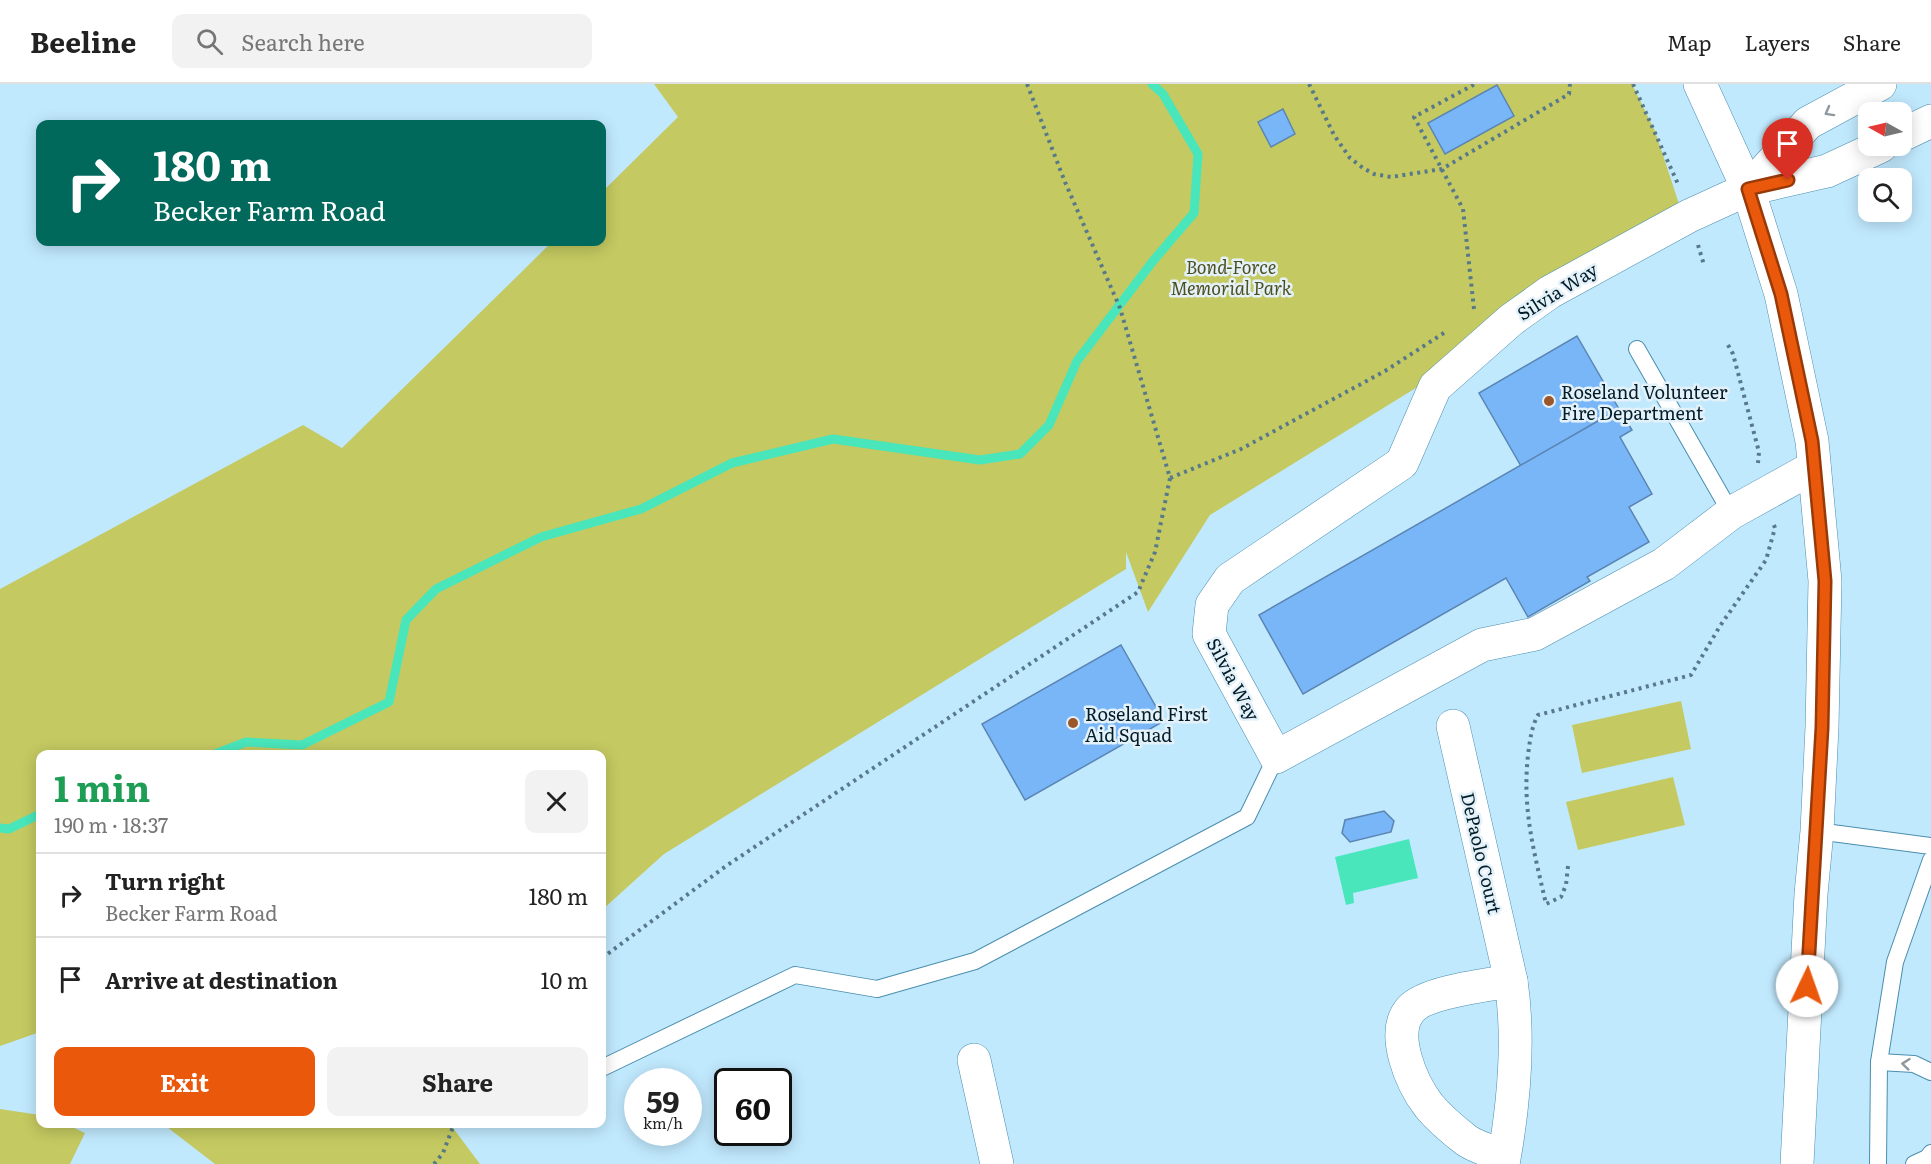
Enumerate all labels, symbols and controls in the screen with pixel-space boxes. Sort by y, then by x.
search box [172,14,592,68]
text: Beeline [30,20,136,62]
icon: search [193,25,226,58]
text: Search here [241,25,365,58]
text: Map [1667,26,1712,57]
text: Layers [1745,26,1810,57]
text: Share [1843,26,1901,57]
north arrow [1858,102,1912,156]
map controls [1858,102,1912,222]
one-way arrow [1824,105,1835,116]
pin [1762,118,1813,180]
icon: arrive [1771,127,1804,160]
text: 180 m [153,132,271,194]
icon: right [54,144,132,222]
button: search [1858,168,1912,222]
text: Becker Farm Road [153,189,386,229]
park label: Bond-Force Memorial Park [1170,253,1292,301]
street label: Silvia Way [1511,255,1603,326]
place label: Roseland Volunteer Fire Department [1561,378,1728,426]
marker: Roseland Volunteer Fire Department [1542,394,1556,408]
street label: Silvia Way [1201,633,1267,726]
place label: Roseland First Aid Squad [1085,700,1208,748]
marker: Roseland First Aid Squad [1066,716,1080,730]
text: 1 min [54,760,150,813]
button: close [525,770,588,833]
street label: DePaolo Court [1455,790,1509,917]
text: 190 m · 18:37 [54,809,168,839]
text: Turn right [105,864,225,897]
icon: right [54,879,87,912]
text: 180 m [528,879,588,912]
text: Becker Farm Road [105,897,278,927]
position arrow [1775,954,1839,1018]
icon: arrive [54,963,87,996]
text: Arrive at destination [105,963,338,996]
text: 10 m [541,963,588,996]
button: Exit [54,1047,315,1116]
button: Share [327,1047,588,1116]
one-way arrow [1901,1058,1910,1071]
speed limit sign: 60 [714,1068,792,1146]
text: 59 [646,1078,680,1122]
text: km/h [643,1111,683,1134]

